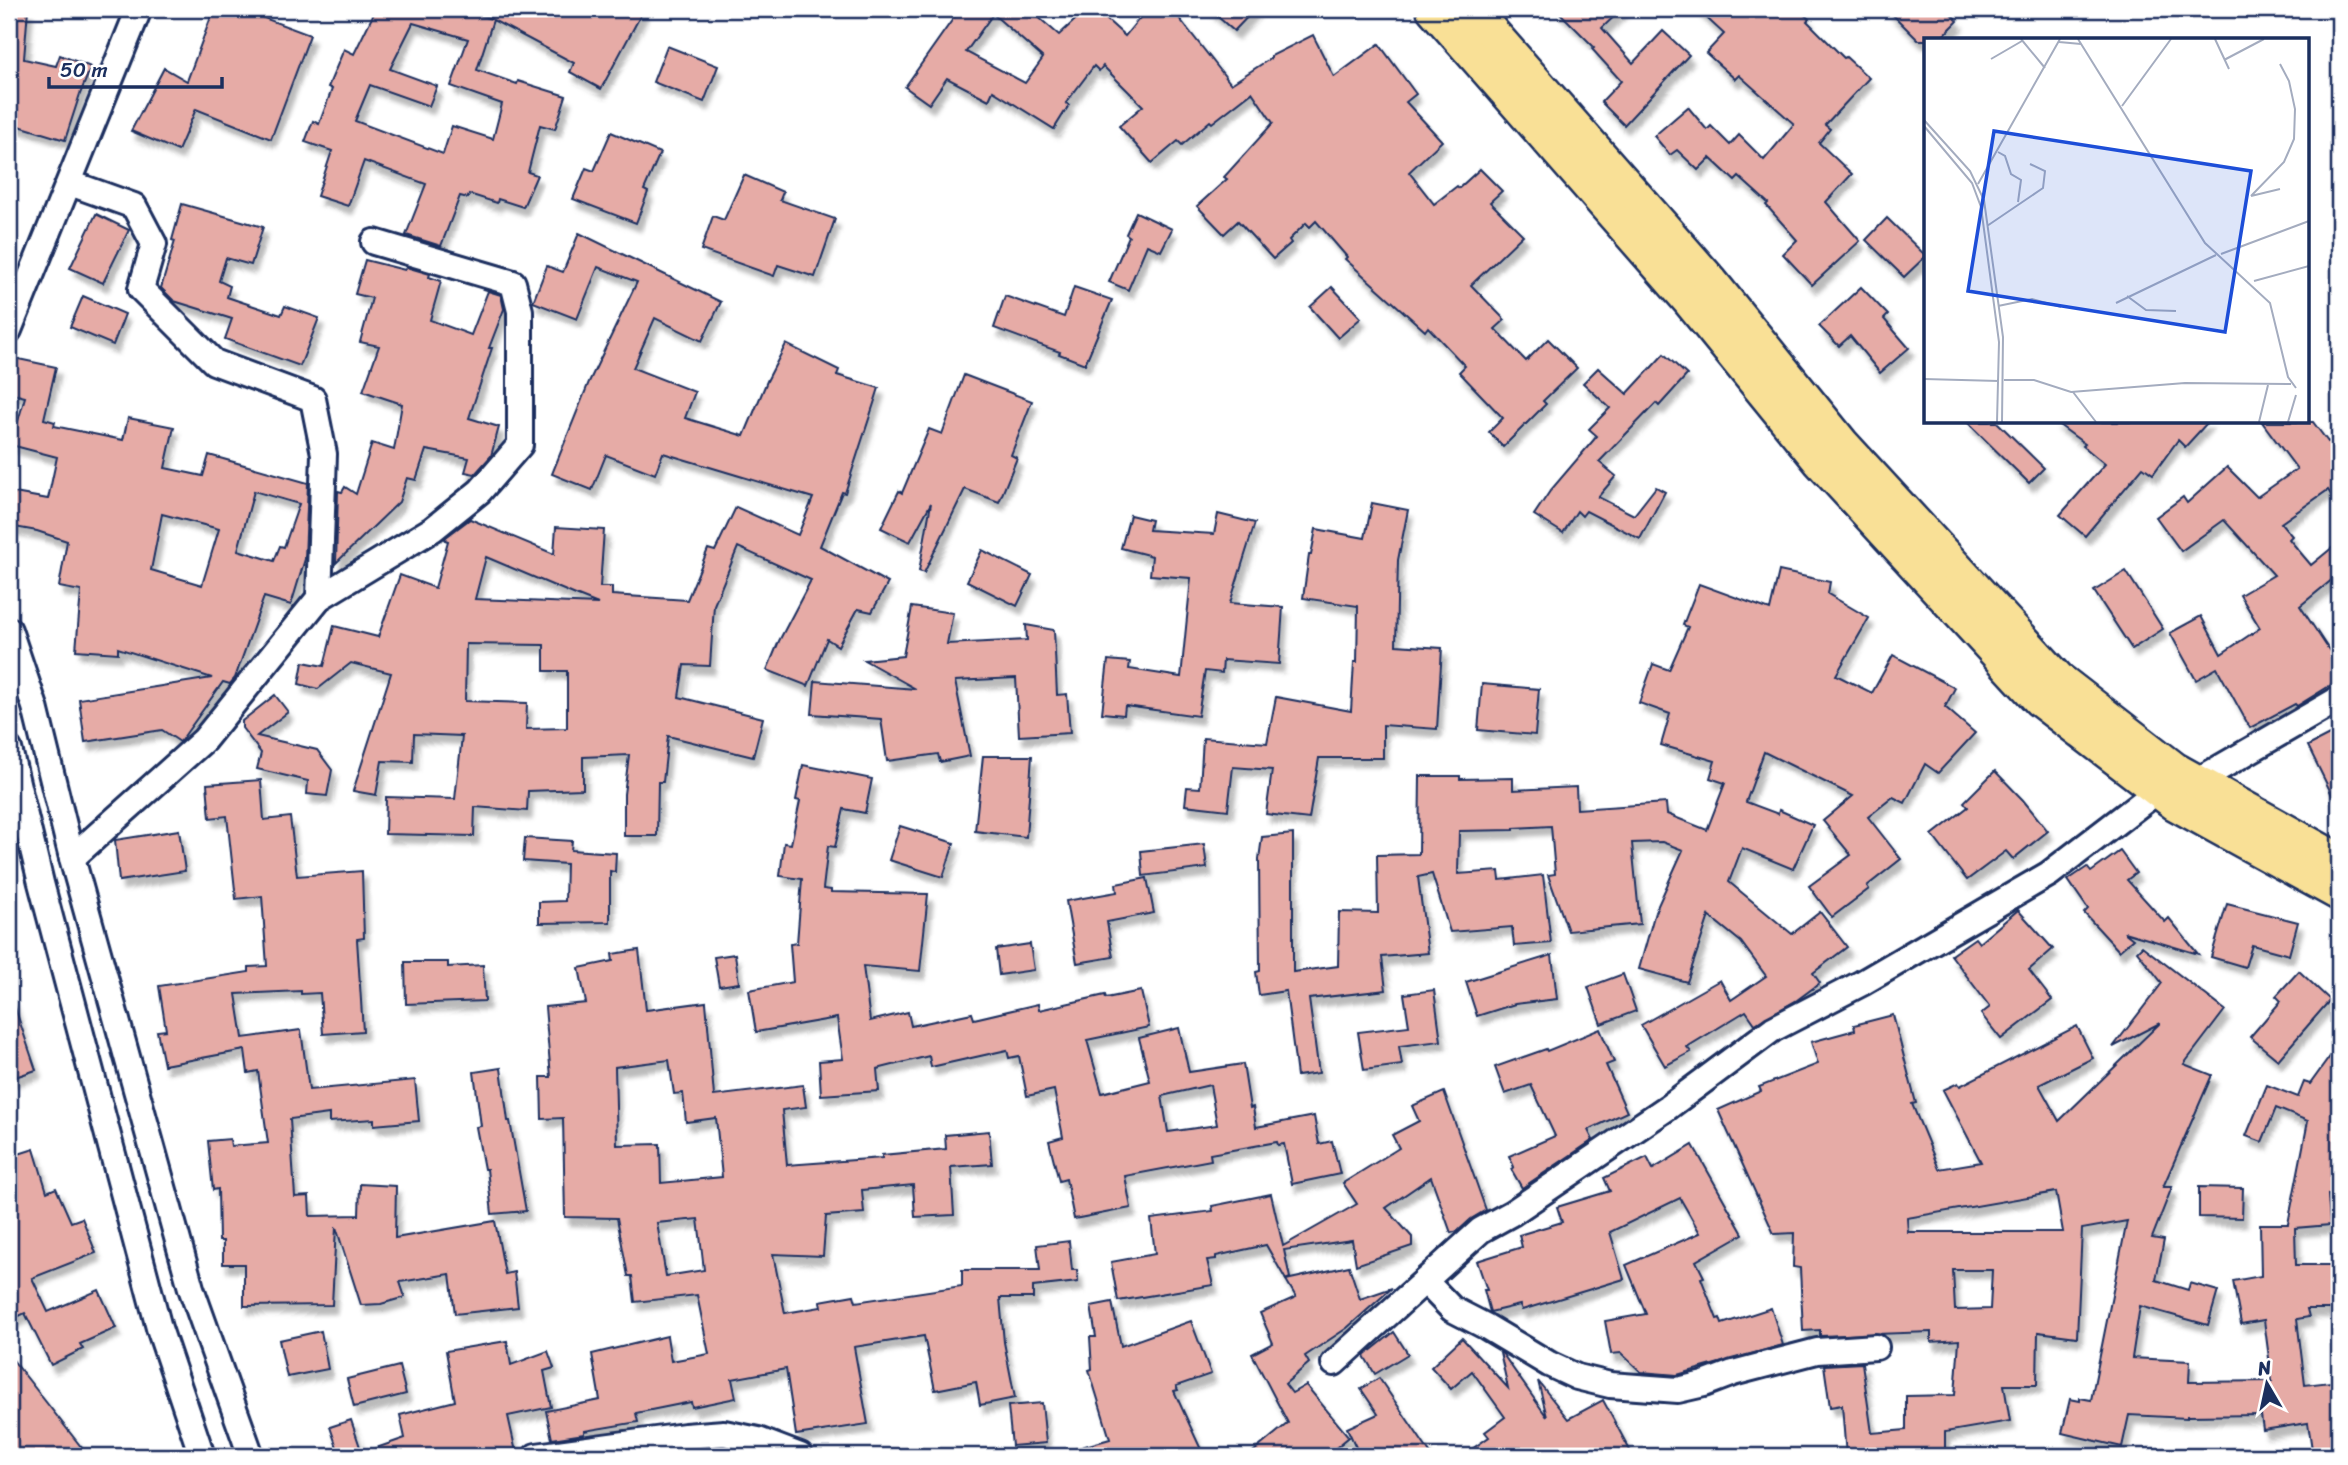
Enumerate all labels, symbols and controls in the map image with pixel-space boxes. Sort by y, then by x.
inset map [1924,38,2310,424]
scale bar [49,46,222,90]
text: 50 m [60,51,108,89]
north arrow [2232,1350,2302,1420]
text: N [2254,1350,2274,1385]

